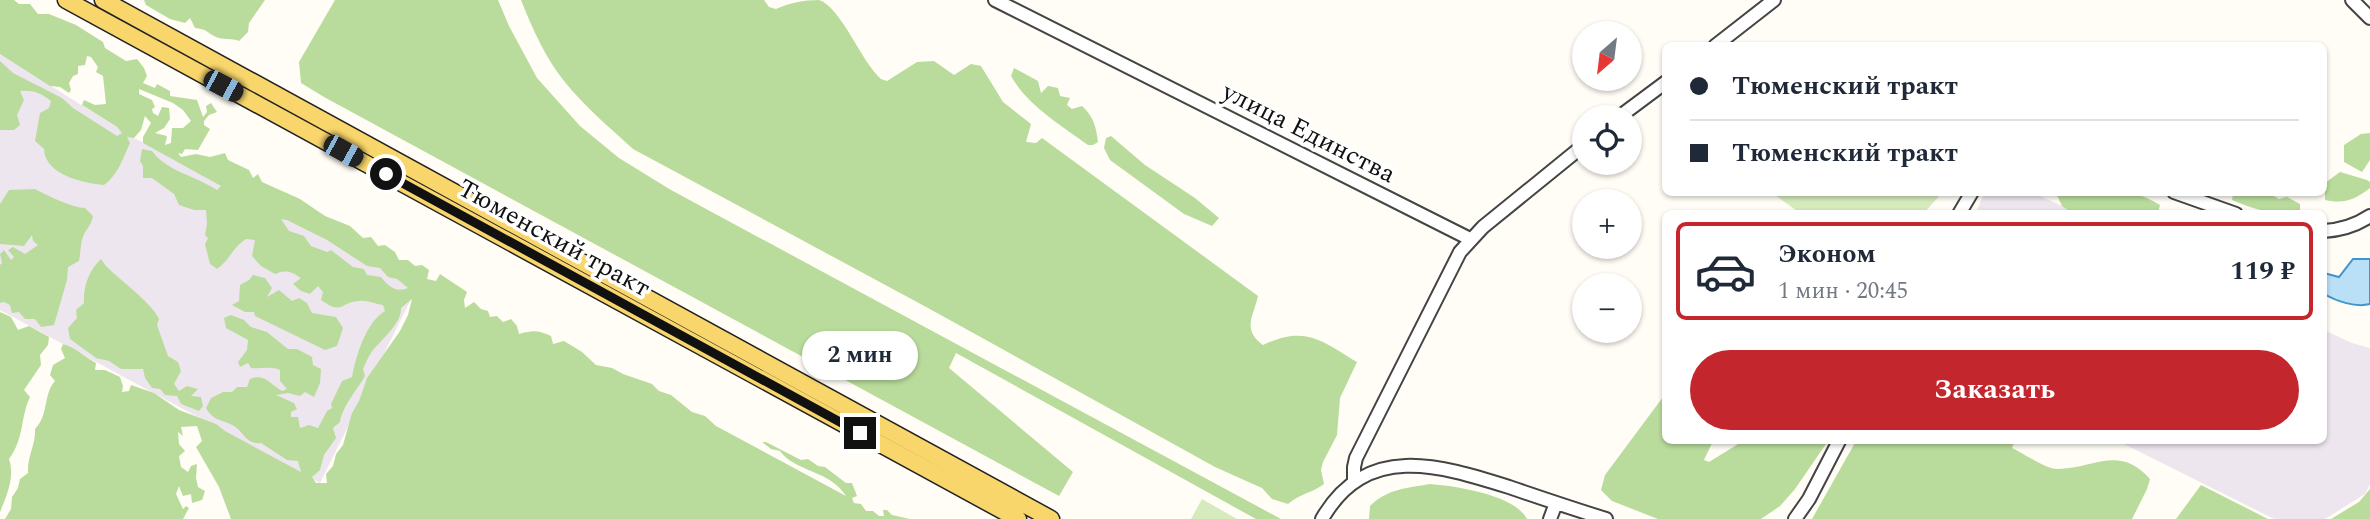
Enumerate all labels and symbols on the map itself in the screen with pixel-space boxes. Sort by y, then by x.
north arrow [1572,21,1642,91]
car [200,67,247,105]
street label: улица Единства [1214,72,1403,194]
car [320,132,367,170]
route start [370,158,402,190]
street label: Тюменский тракт [450,168,658,308]
callout: 2 мин [802,332,918,380]
route end [844,417,876,449]

